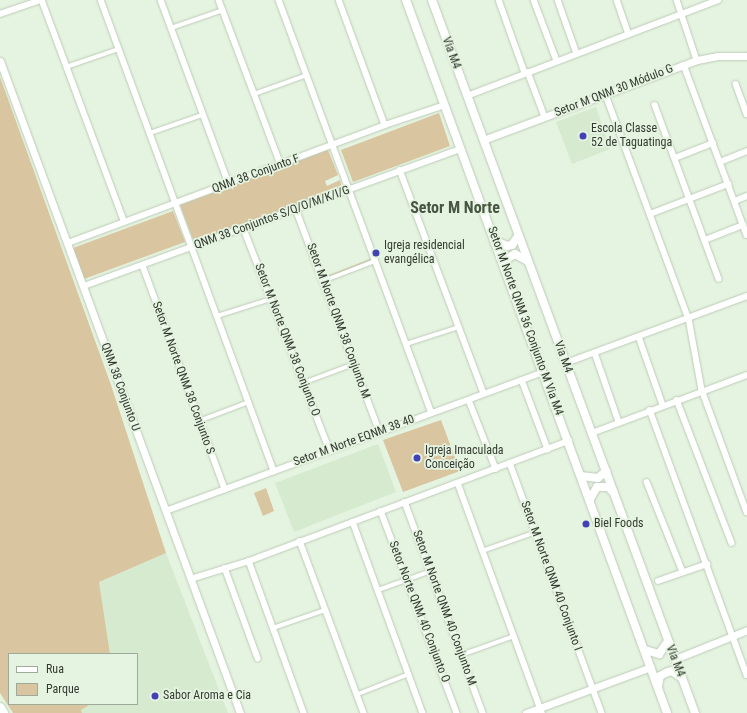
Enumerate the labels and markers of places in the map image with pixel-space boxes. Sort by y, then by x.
place label: Escola Classe 52 de Taguatinga [591,122,673,150]
marker: Escola Classe 52 de Taguatinga [578,131,588,141]
place label: Igreja residencial evangélica [384,239,465,267]
marker: Igreja residencial evangélica [371,248,381,258]
place label: Igreja Imaculada Conceição [425,444,504,472]
marker: Igreja Imaculada Conceição [412,453,422,463]
place label: Biel Foods [594,517,644,531]
marker: Biel Foods [581,519,591,529]
place label: Sabor Aroma e Cia [163,689,251,703]
marker: Sabor Aroma e Cia [150,691,160,701]

